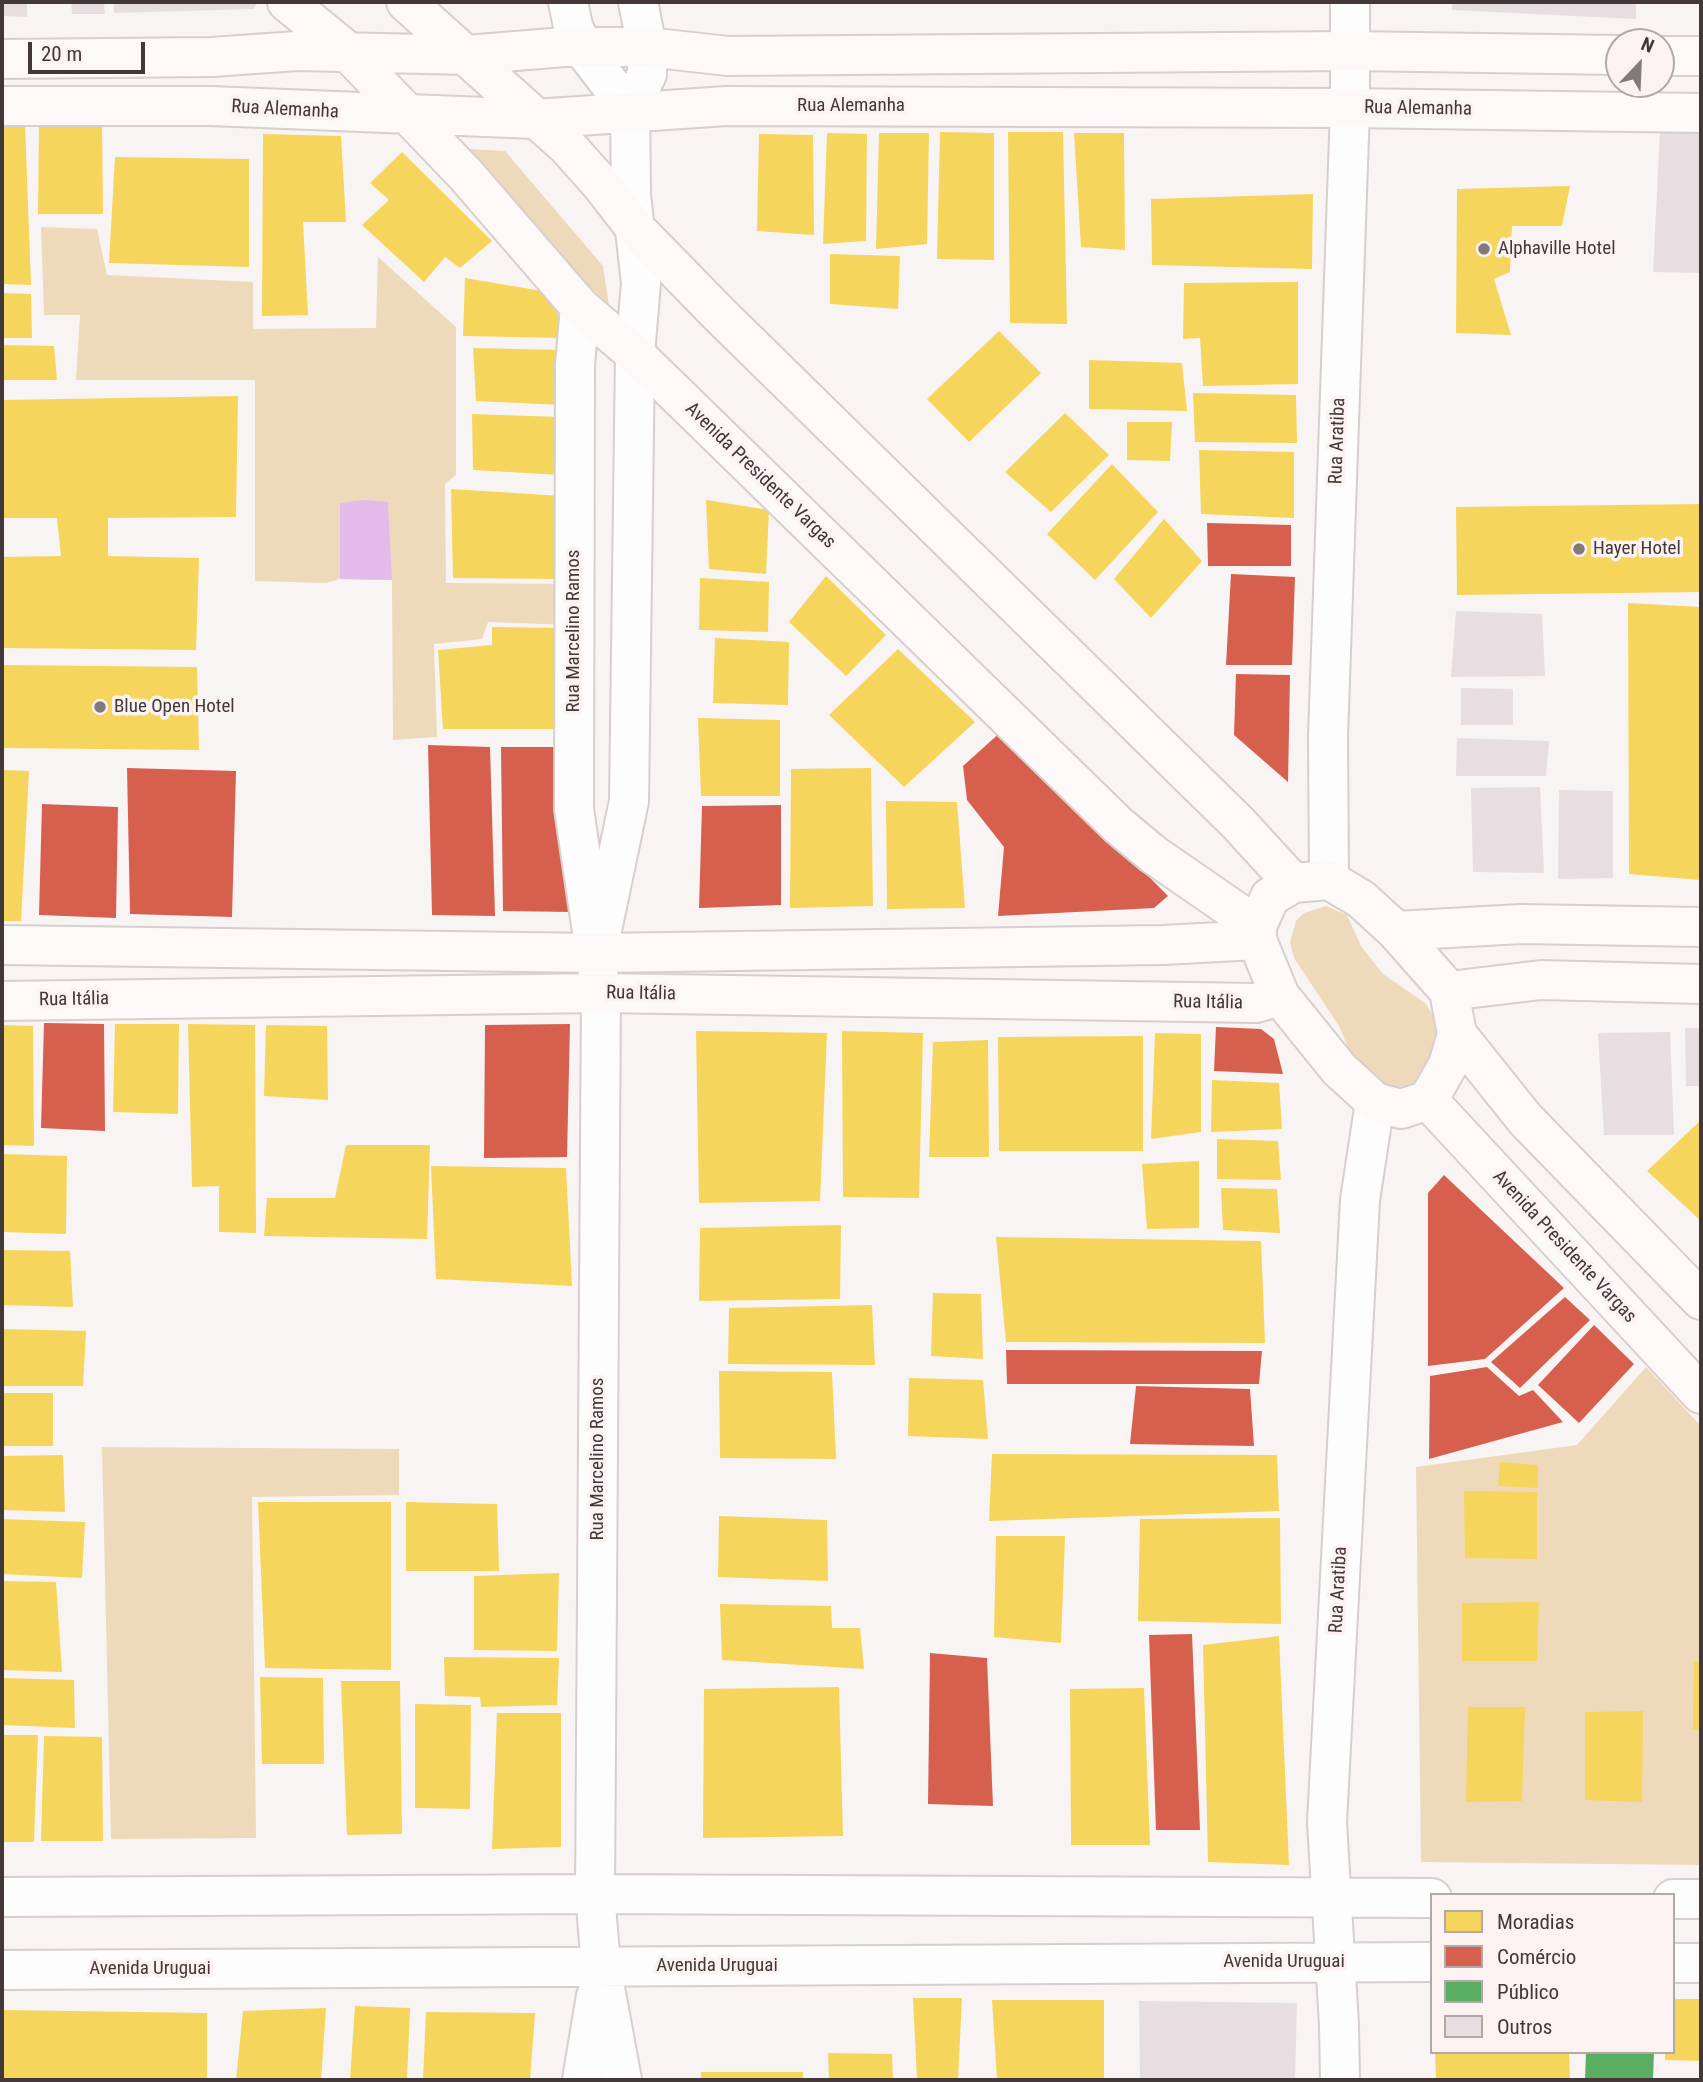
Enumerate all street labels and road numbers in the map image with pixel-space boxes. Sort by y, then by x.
street label: Rua Alemanha [797,95,905,117]
street label: Rua Alemanha [231,96,339,124]
street label: Rua Alemanha [1364,97,1472,121]
street label: Rua Aratiba [1325,397,1351,485]
street label: Avenida Presidente Vargas [680,398,840,554]
street label: Rua Marcelino Ramos [563,550,585,712]
street label: Rua Itália [606,982,676,1006]
street label: Rua Itália [39,988,109,1012]
street label: Rua Itália [1173,991,1243,1015]
street label: Avenida Presidente Vargas [1487,1166,1641,1328]
street label: Rua Marcelino Ramos [587,1378,609,1540]
street label: Rua Aratiba [1325,1546,1353,1634]
street label: Avenida Uruguai [1223,1951,1345,1973]
street label: Avenida Uruguai [656,1955,778,1977]
street label: Avenida Uruguai [89,1958,211,1980]

